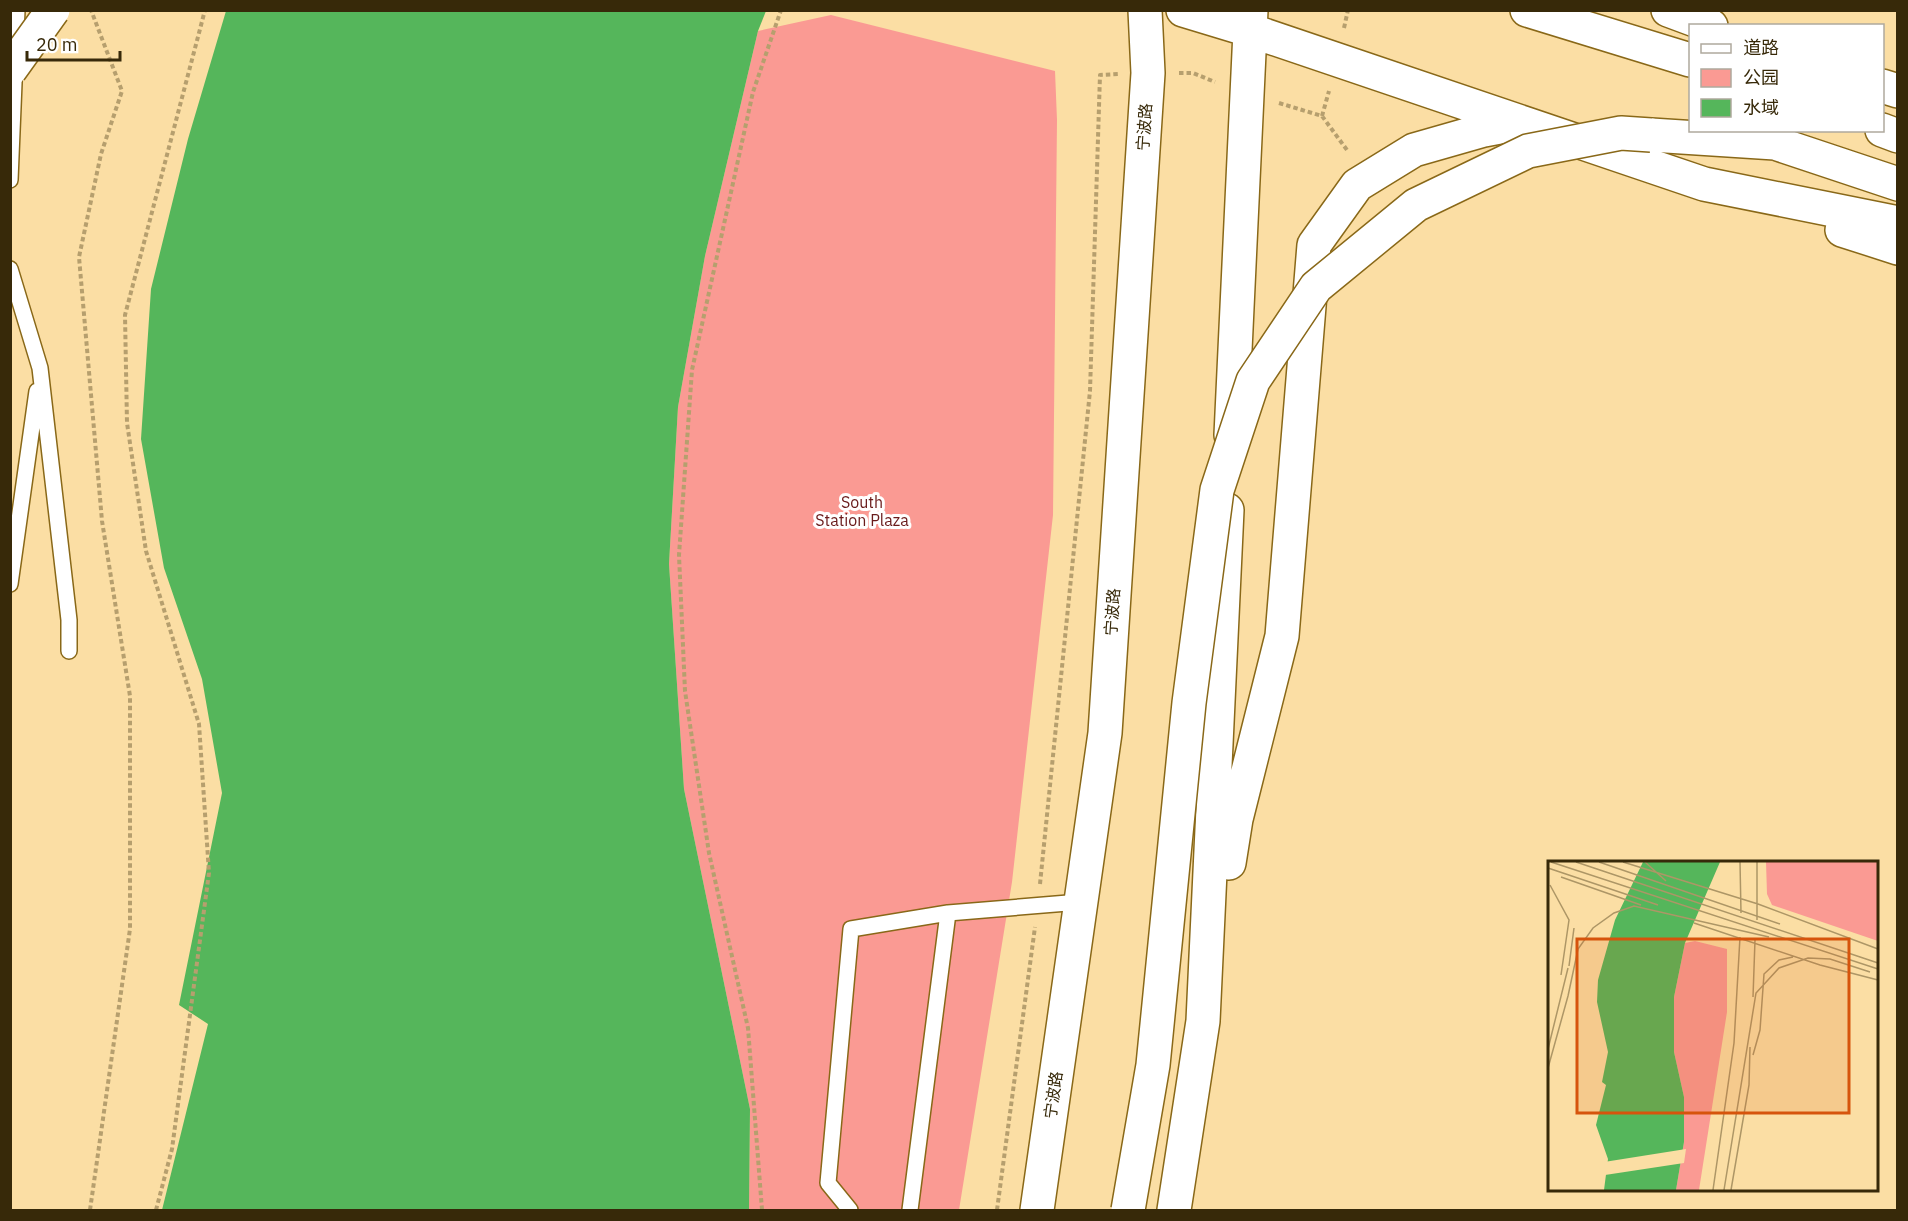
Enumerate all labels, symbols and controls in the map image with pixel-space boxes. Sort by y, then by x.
scale bar [27,24,120,62]
legend [1689,24,1884,132]
text: 20 m [36,33,78,56]
text: 道路 [1743,36,1779,59]
text: 公园 [1743,66,1779,89]
text: 水域 [1743,96,1779,119]
street label: 宁波路 [1132,102,1156,152]
park label: South Station Plaza [815,492,909,530]
street label: 宁波路 [1100,587,1124,637]
inset map [1548,861,1878,1191]
street label: 宁波路 [1040,1070,1066,1120]

